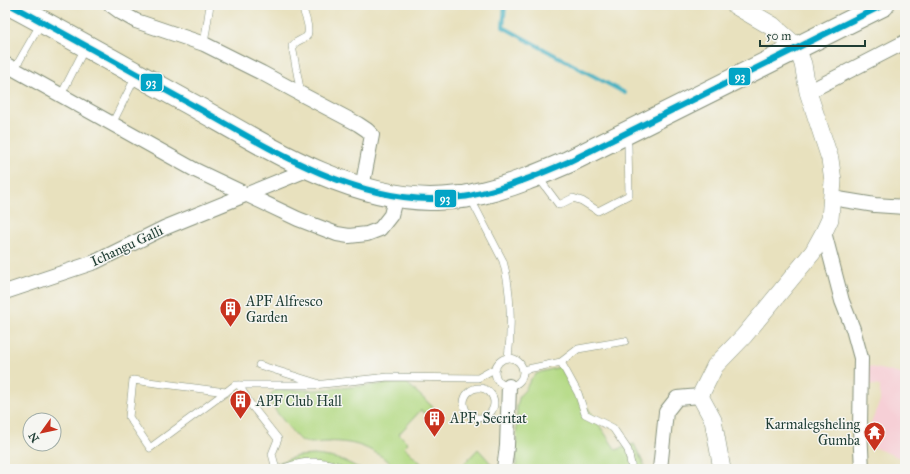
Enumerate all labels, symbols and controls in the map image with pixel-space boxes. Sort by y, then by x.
scale bar [760,22,865,48]
text: 50 m [766,29,791,43]
line badge: 93 [728,67,751,86]
text: 93 [735,70,745,84]
line badge: 93 [140,73,163,92]
text: 93 [146,76,156,90]
line badge: 93 [434,189,457,208]
text: 93 [440,192,450,206]
street label: Ichangu Galli [88,222,166,270]
place label: APF Alfresco Garden [245,293,323,326]
building icon: APF Alfresco Garden [217,296,243,329]
building icon: APF Club Hall [227,388,253,421]
place label: APF Club Hall [255,393,342,410]
building icon: APF, Secritat [422,405,448,438]
place label: APF, Secritat [449,410,527,427]
north arrow [22,412,62,452]
place label: Karmalegsheling Gumba [765,416,860,449]
temple icon: Karmalegsheling Gumba [862,419,888,452]
text: N [26,429,42,445]

